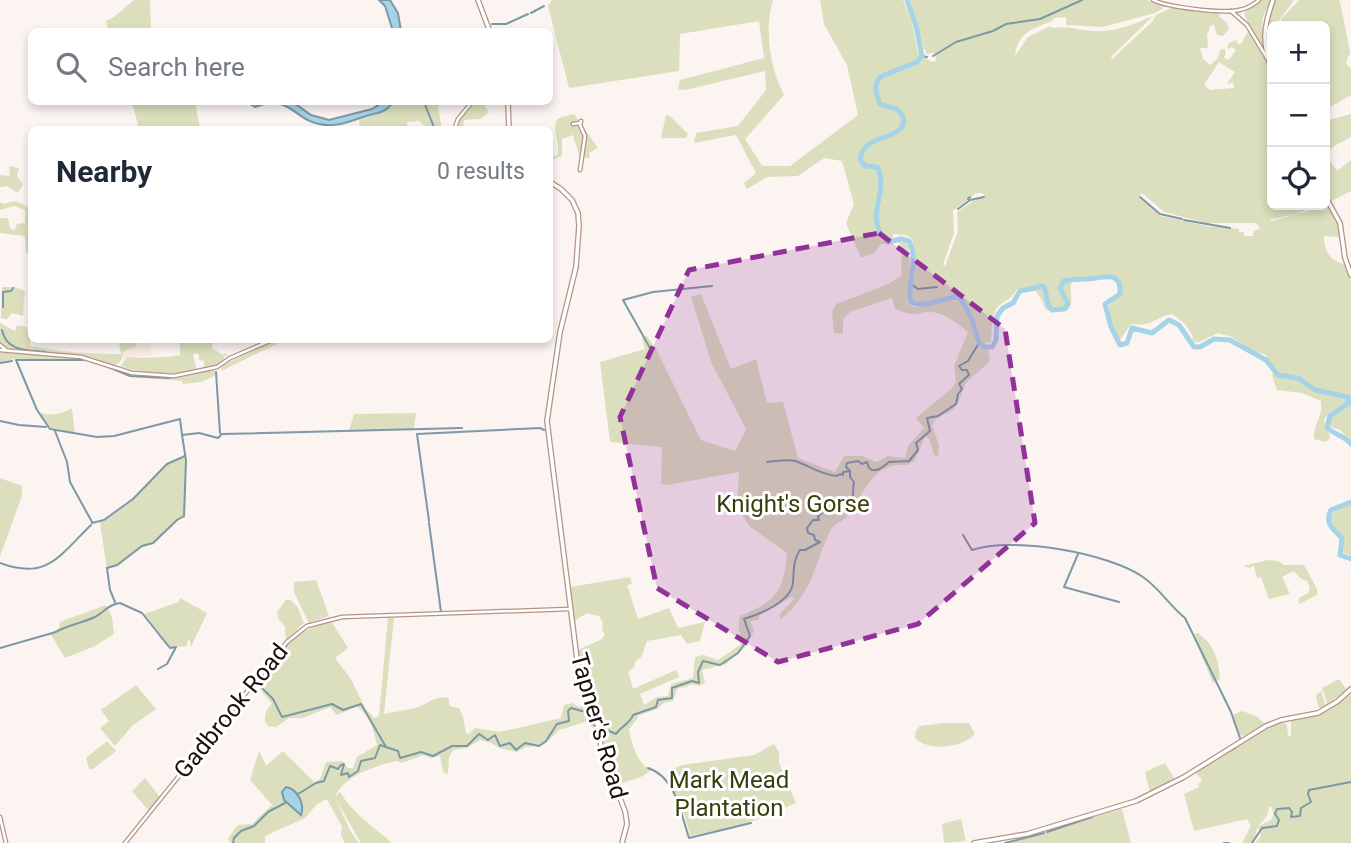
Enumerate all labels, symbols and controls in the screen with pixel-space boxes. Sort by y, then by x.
map controls [1267,21,1330,210]
button: + [1267,21,1330,84]
search box [28,28,553,105]
icon: search [52,48,90,86]
text: Search here [108,52,245,82]
button: − [1267,84,1330,147]
button: locate [1267,147,1330,210]
text: Nearby [56,154,152,189]
text: 0 results [437,158,525,185]
park label: Knight's Gorse [716,490,870,518]
street label: Gadbrook Road [168,638,294,784]
street label: Tapner's Road [565,650,633,802]
park label: Mark Mead Plantation [669,766,789,822]

